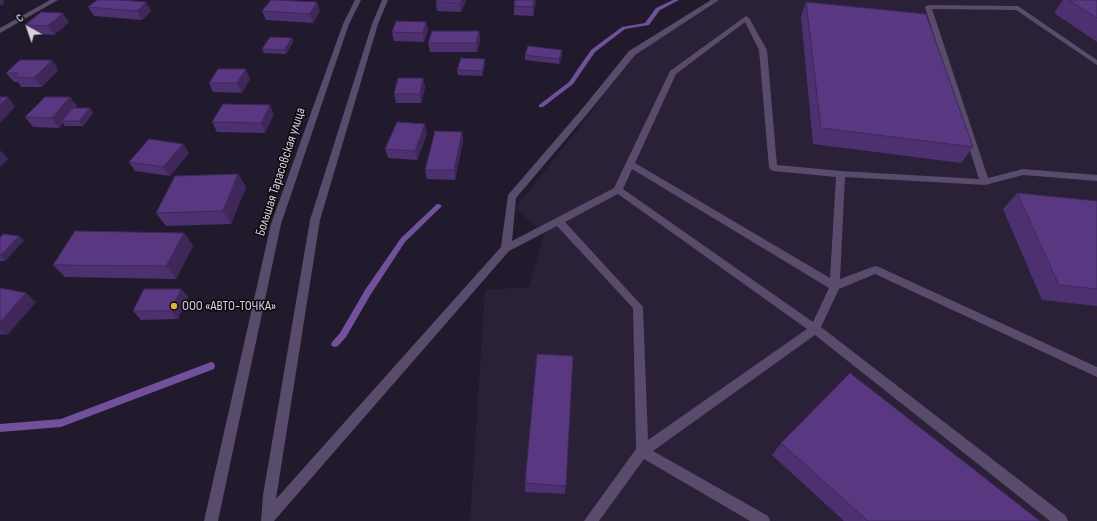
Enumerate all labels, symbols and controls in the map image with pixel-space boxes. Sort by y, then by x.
north arrow [8,8,48,48]
text: С [14,12,26,25]
street label: Большая Тарасовская улица [252,106,310,238]
place label: ООО «АВТО-ТОЧКА» [182,298,276,314]
marker: ООО «АВТО-ТОЧКА» [169,301,179,311]

